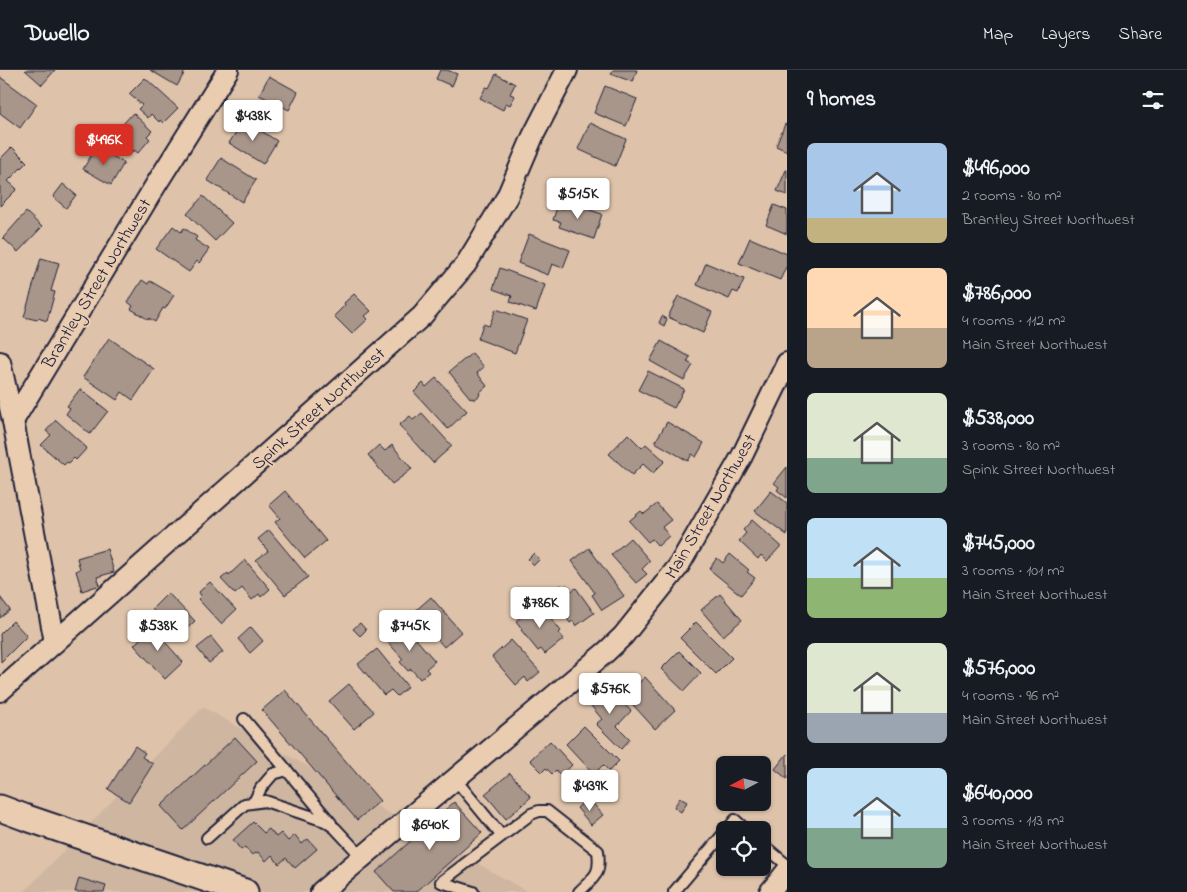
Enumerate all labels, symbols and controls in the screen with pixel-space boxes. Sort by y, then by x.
text: Dwello [25,17,90,52]
text: Map [983,22,1013,48]
text: Layers [1041,22,1091,48]
text: Share [1119,22,1162,48]
text: 9 homes [807,85,876,115]
icon: filters [1139,86,1167,114]
pin: $438K [218,100,288,142]
text: $438K [235,104,271,128]
pin: $496K [69,124,139,166]
text: $496K [86,128,122,152]
text: $496,000 [962,154,1030,184]
icon: home [847,163,907,223]
pin: $515K [543,178,613,220]
text: $515K [558,182,598,206]
text: 2 rooms · 80 m² [962,184,1062,208]
street label: Brantley Street Northwest [36,194,159,375]
text: Brantley Street Northwest [962,208,1135,232]
text: $786,000 [962,279,1031,309]
icon: home [847,288,907,348]
text: 4 rooms · 112 m² [962,309,1065,333]
text: Main Street Northwest [962,333,1108,357]
street label: Spink Street Northwest [247,342,392,477]
text: $538,000 [962,404,1034,434]
icon: home [847,413,907,473]
street label: Main Street Northwest [660,430,764,584]
text: 3 rooms · 80 m² [962,434,1060,458]
text: Spink Street Northwest [962,458,1115,482]
text: $745,000 [962,529,1035,559]
icon: home [847,538,907,598]
text: 3 rooms · 101 m² [962,559,1064,583]
text: Main Street Northwest [962,583,1108,607]
pin: $786K [505,586,575,629]
text: $786K [521,591,559,615]
pin: $538K [123,610,193,652]
pin: $745K [375,610,445,652]
text: $538K [138,614,178,638]
text: $745K [390,614,430,638]
text: $576,000 [962,654,1035,684]
icon: home [847,663,907,723]
pin: $576K [575,672,645,715]
text: $576K [590,677,630,701]
text: 4 rooms · 96 m² [962,684,1059,708]
text: Main Street Northwest [962,708,1108,732]
north arrow [716,756,771,811]
map controls [716,756,771,876]
pin: $439K [555,770,625,812]
text: $439K [572,774,608,798]
text: $640,000 [962,779,1033,809]
icon: home [847,788,907,848]
pin: $640K [395,808,465,851]
text: 3 rooms · 113 m² [962,809,1064,833]
text: $640K [411,813,449,837]
button: locate [716,821,771,876]
text: Main Street Northwest [962,833,1108,857]

